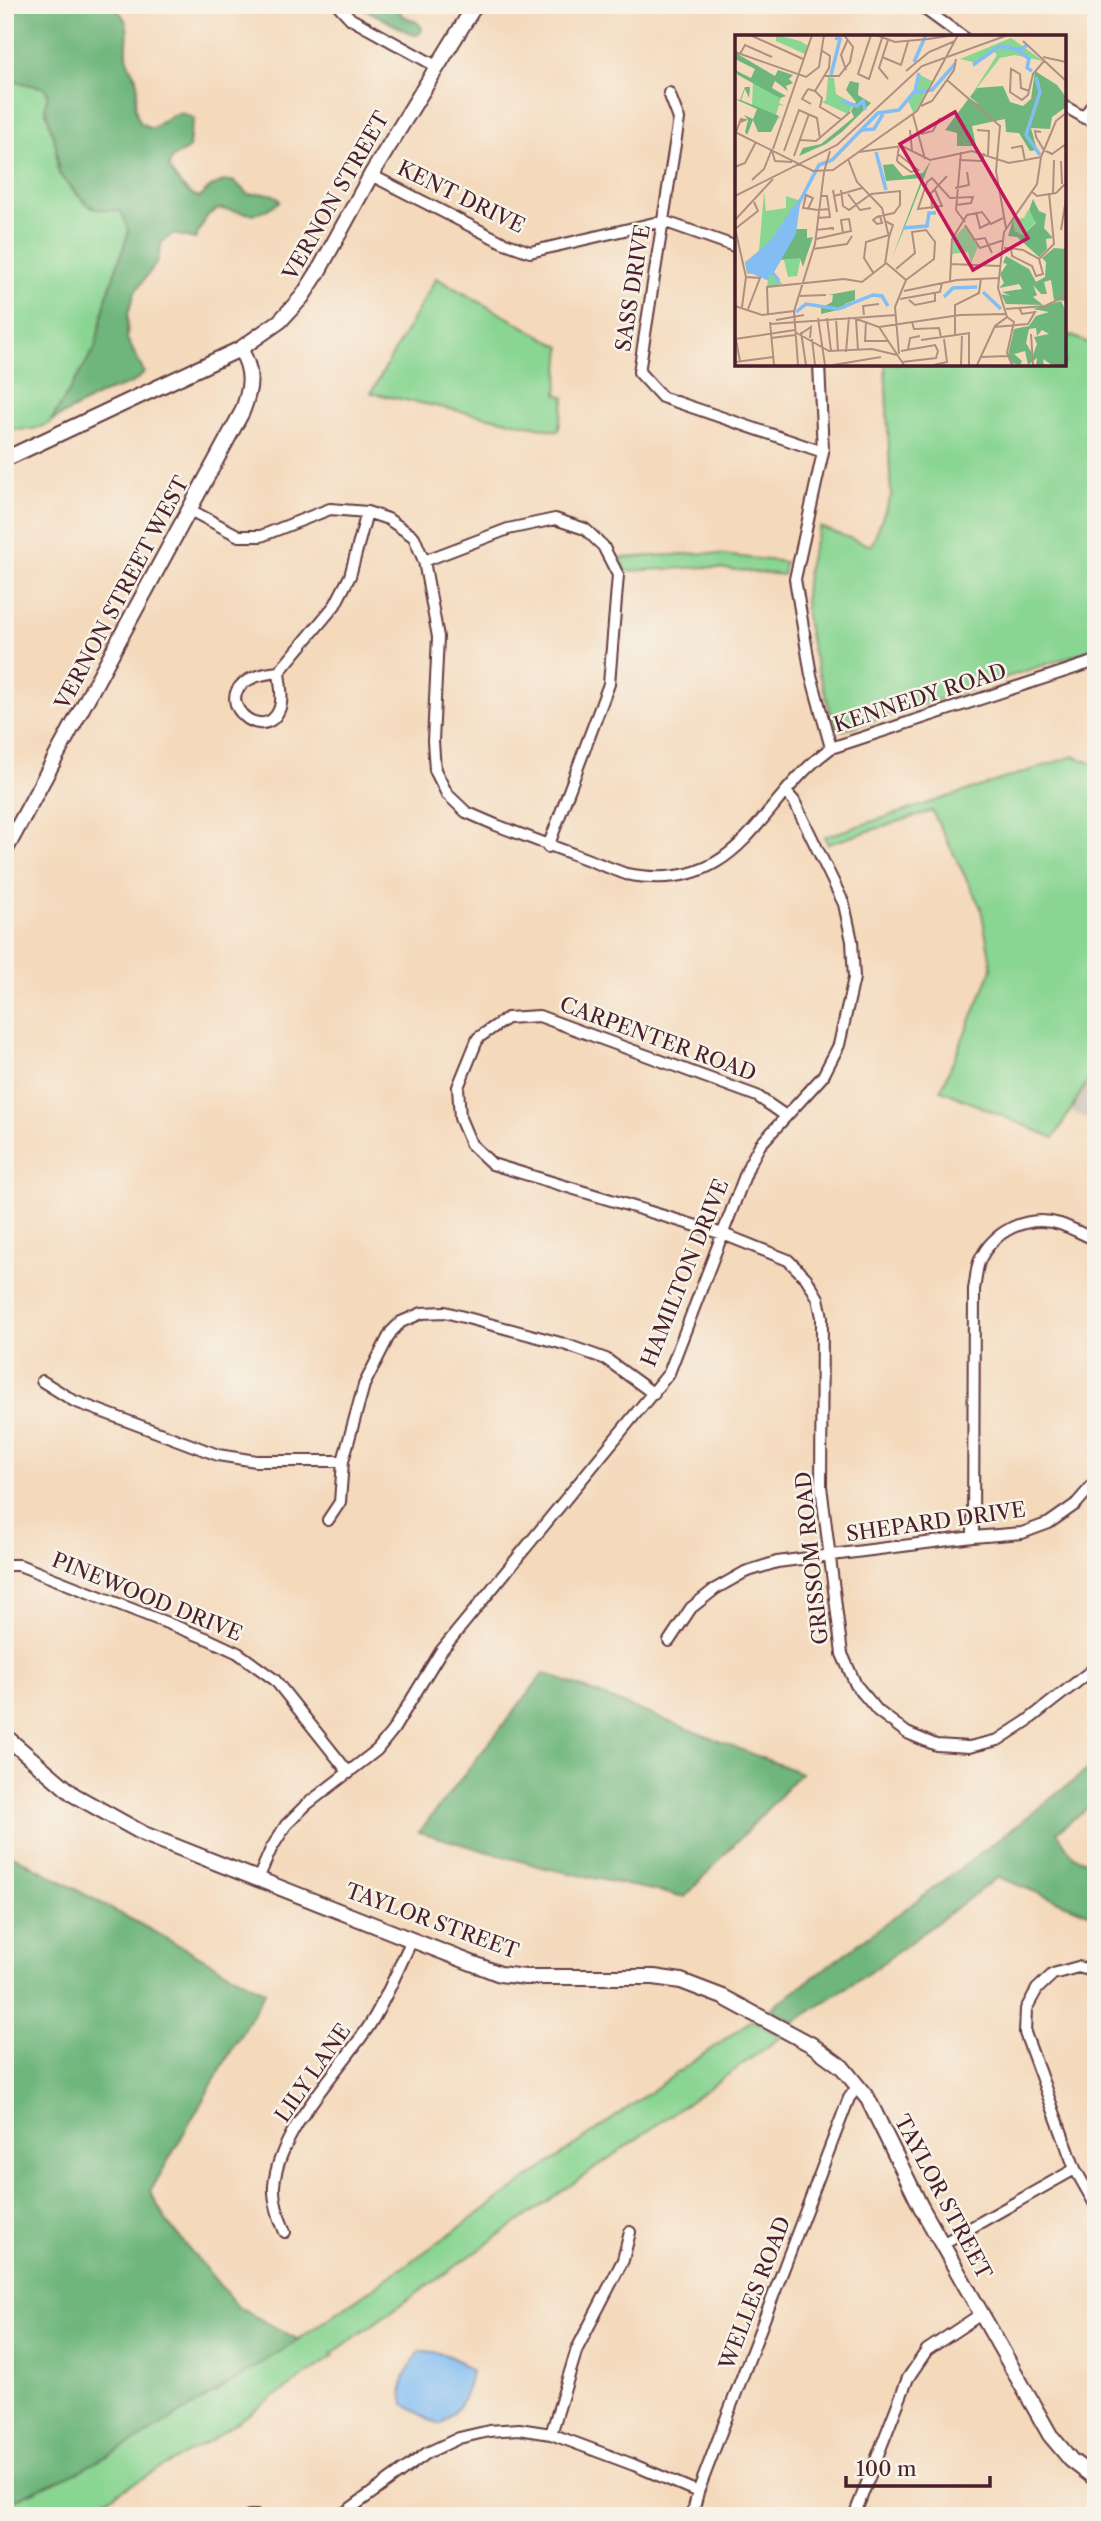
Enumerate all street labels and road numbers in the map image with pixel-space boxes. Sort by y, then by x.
street label: VERNON STREET [277,107,394,285]
street label: KENT DRIVE [393,155,529,238]
street label: SASS DRIVE [610,223,655,353]
street label: VERNON STREET WEST [49,472,194,715]
street label: KENNEDY ROAD [830,658,1009,737]
street label: CARPENTER ROAD [556,991,760,1086]
street label: HAMILTON DRIVE [635,1175,734,1370]
street label: GRISSOM ROAD [790,1470,833,1646]
street label: SHEPARD DRIVE [845,1497,1027,1546]
street label: PINEWOOD DRIVE [48,1547,246,1646]
street label: TAYLOR STREET [342,1878,522,1964]
street label: LILY LANE [270,2019,356,2127]
street label: TAYLOR STREET [890,2110,997,2283]
street label: WELLES ROAD [713,2213,795,2374]

